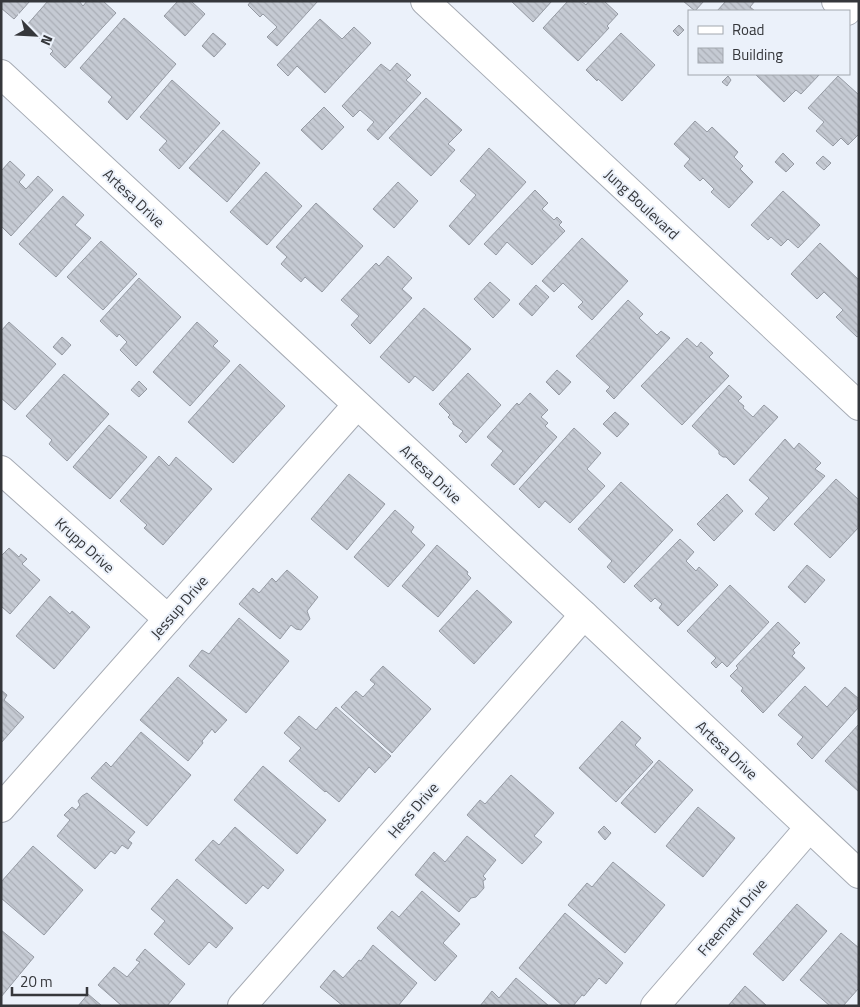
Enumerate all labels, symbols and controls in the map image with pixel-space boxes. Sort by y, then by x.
north arrow [10,10,60,60]
legend [688,10,850,75]
text: Road [732,18,764,41]
text: N [36,32,59,49]
text: Building [732,43,783,66]
street label: Artesa Drive [98,163,170,233]
street label: Jung Boulevard [599,163,685,245]
street label: Artesa Drive [395,439,467,509]
street label: Krupp Drive [50,512,120,578]
street label: Jessup Drive [145,570,213,644]
street label: Artesa Drive [691,715,763,785]
street label: Hess Drive [382,777,444,843]
street label: Freemark Drive [692,873,772,961]
scale bar [12,964,88,996]
text: 20 m [20,970,53,993]

